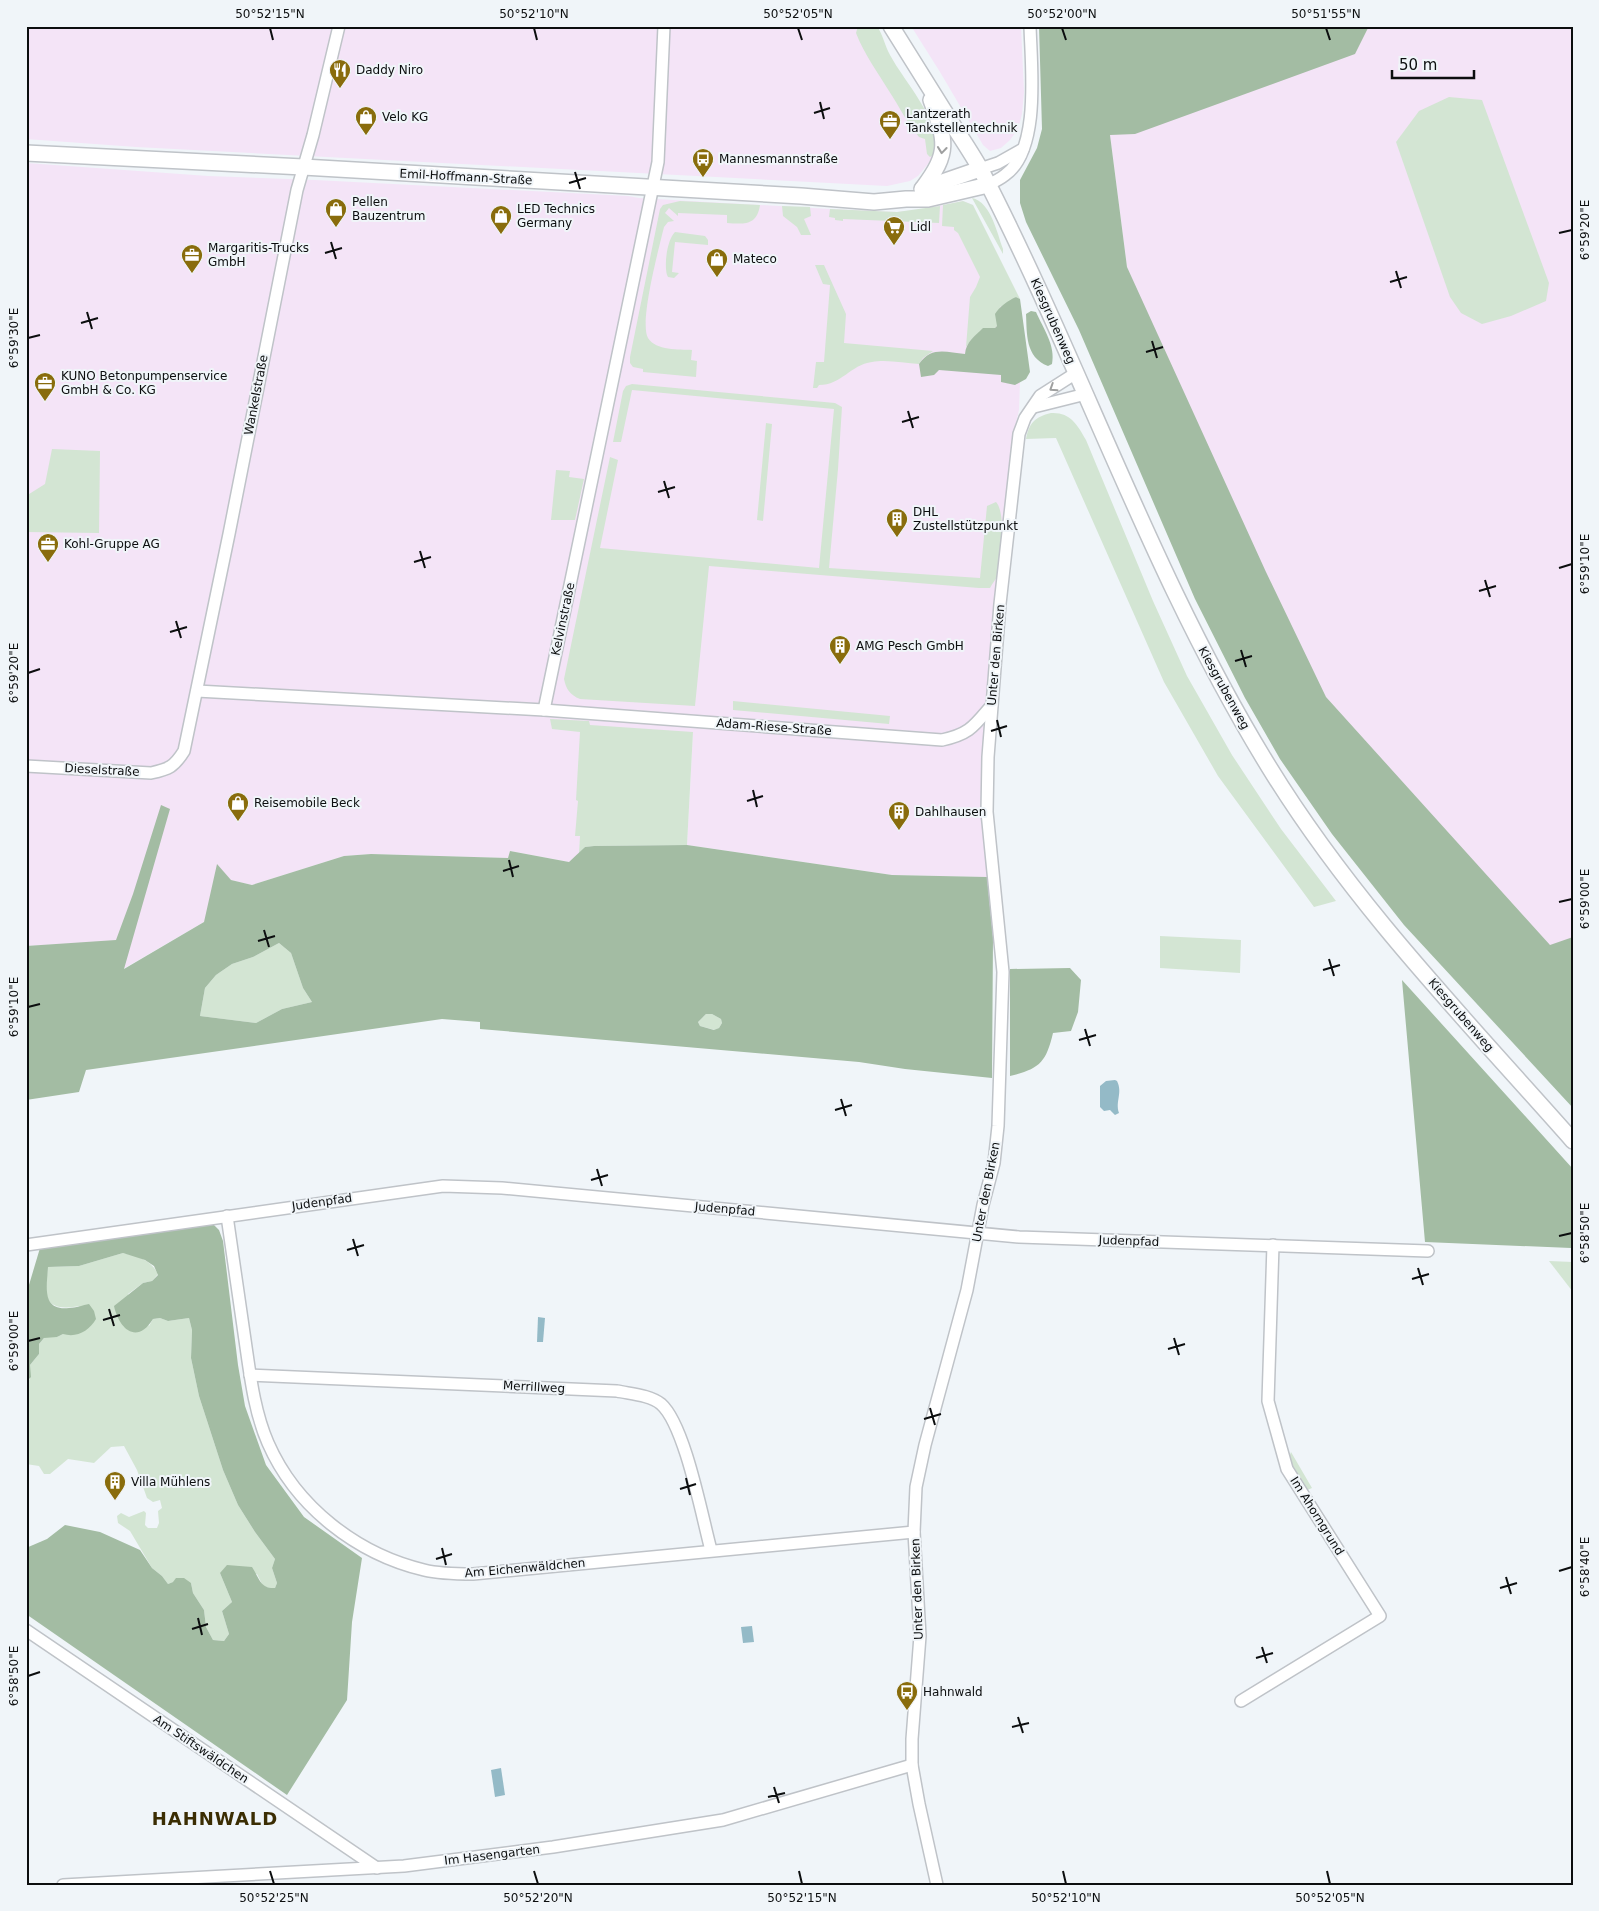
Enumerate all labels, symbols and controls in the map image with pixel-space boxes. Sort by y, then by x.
text: 50°52'15"N [235,7,305,21]
text: 50°52'10"N [499,7,569,21]
text: 50°52'05"N [763,7,833,21]
text: 50°52'00"N [1027,7,1097,21]
text: 50°51'55"N [1291,7,1361,21]
scale bar [1392,48,1474,80]
text: 50 m [1399,56,1437,74]
restaurant icon: Daddy Niro [328,58,352,89]
place label: Daddy Niro [356,63,423,77]
shop icon: Velo KG [354,105,378,136]
place label: Lantzerath Tankstellentechnik [905,107,1017,135]
office icon: Lantzerath Tankstellentechnik [878,109,902,140]
place label: Velo KG [382,110,428,124]
bus stop icon: Mannesmannstraße [691,147,715,178]
one-way arrow [937,147,948,155]
place label: Mannesmannstraße [719,152,838,166]
street label: Emil-Hoffmann-Straße [399,167,533,187]
place label: Pellen Bauzentrum [352,195,425,223]
shop icon: Pellen Bauzentrum [324,197,348,228]
text: 6°59'20"E [1578,200,1592,260]
place label: LED Technics Germany [517,202,595,230]
shop icon: LED Technics Germany [489,204,513,235]
supermarket icon: Lidl [882,215,906,246]
place label: Lidl [910,220,931,234]
place label: Margaritis-Trucks GmbH [208,241,309,269]
office icon: Margaritis-Trucks GmbH [180,243,204,274]
shop icon: Mateco [705,247,729,278]
place label: Mateco [733,252,777,266]
street label: Kiesgrubenweg [1028,276,1078,366]
text: 6°59'30"E [7,308,21,368]
street label: Wankelstraße [241,354,271,436]
place label: KUNO Betonpumpenservice GmbH & Co. KG [61,369,227,397]
office icon: KUNO Betonpumpenservice GmbH & Co. KG [33,371,57,402]
one-way arrow [1049,382,1059,391]
place label: DHL Zustellstützpunkt [913,505,1018,533]
building icon: DHL Zustellstützpunkt [885,507,909,538]
office icon: Kohl-Gruppe AG [36,532,60,563]
text: 6°59'10"E [1578,534,1592,594]
place label: Kohl-Gruppe AG [64,537,160,551]
street label: Kelvinstraße [548,581,578,657]
street label: Unter den Birken [985,604,1007,706]
building icon: AMG Pesch GmbH [828,634,852,665]
place label: AMG Pesch GmbH [856,639,964,653]
text: 6°59'20"E [7,643,21,703]
street label: Kiesgrubenweg [1195,644,1253,732]
street label: Adam-Riese-Straße [716,716,832,738]
street label: Dieselstraße [64,761,140,779]
shop icon: Reisemobile Beck [226,791,250,822]
place label: Reisemobile Beck [254,796,360,810]
building icon: Dahlhausen [887,800,911,831]
place label: Dahlhausen [915,805,986,819]
text: 6°59'00"E [1578,869,1592,929]
street label: Kiesgrubenweg [1425,976,1497,1054]
text: 6°59'10"E [7,977,21,1037]
street label: Unter den Birken [969,1141,1003,1243]
street label: Judenpfad [290,1191,353,1213]
street label: Judenpfad [693,1199,756,1219]
text: 6°58'50"E [1578,1203,1592,1263]
street label: Judenpfad [1097,1233,1160,1249]
text: 6°59'00"E [7,1311,21,1371]
street label: Merrillweg [503,1378,565,1396]
building icon: Villa Mühlens [103,1470,127,1501]
street label: Im Ahorngrund [1287,1474,1347,1558]
place label: Villa Mühlens [131,1475,210,1489]
text: 6°58'40"E [1578,1537,1592,1597]
street label: Unter den Birken [908,1538,926,1640]
street label: Am Eichenwäldchen [464,1556,586,1580]
text: 6°58'50"E [7,1646,21,1706]
bus stop icon: Hahnwald [895,1680,919,1711]
place label: Hahnwald [923,1685,983,1699]
street label: Am Stiftswäldchen [151,1712,251,1786]
district label: HAHNWALD [152,1808,278,1829]
street label: Im Hasengarten [443,1842,541,1868]
text: 50°52'25"N [239,1891,309,1905]
text: 50°52'20"N [503,1891,573,1905]
text: 50°52'15"N [767,1891,837,1905]
text: 50°52'10"N [1031,1891,1101,1905]
text: 50°52'05"N [1295,1891,1365,1905]

